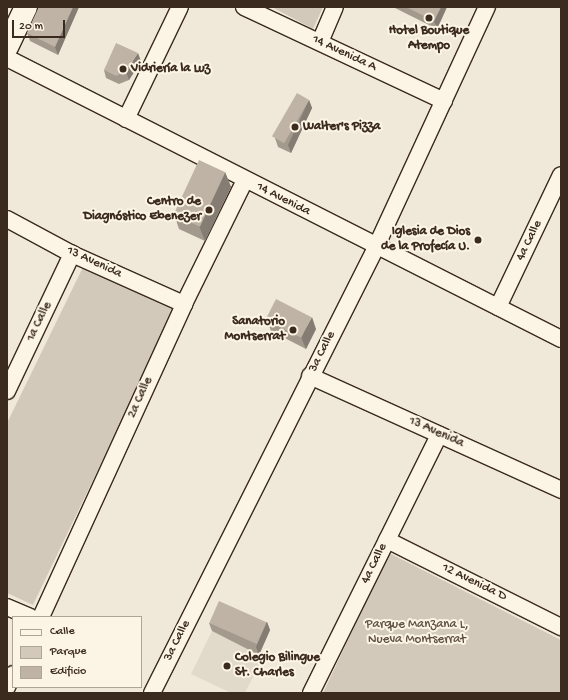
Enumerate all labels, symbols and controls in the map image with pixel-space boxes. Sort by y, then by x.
scale bar [14,12,67,38]
marker: Hotel Boutique Atempo [424,13,434,23]
text: 20 m [19,20,43,34]
place label: Hotel Boutique Atempo [389,24,469,55]
street label: 14 Avenida A [309,32,379,76]
place label: Vidriería la Luz [131,61,210,77]
marker: Vidriería la Luz [118,64,128,74]
place label: Walter's Pizza [303,119,381,135]
marker: Walter's Pizza [290,122,300,132]
street label: 14 Avenida [253,180,313,220]
place label: Centro de Diagnóstico Ebenezer [83,195,201,226]
marker: Centro de Diagnóstico Ebenezer [204,205,214,215]
street label: 4a Calle [514,218,546,264]
place label: Iglesia de Dios de la Profecía U. [381,225,470,256]
marker: Iglesia de Dios de la Profecía U. [473,235,483,245]
street label: 13 Avenida [64,243,124,283]
street label: 1a Calle [24,300,56,344]
place label: Sanatorio Montserrat [225,315,285,346]
marker: Sanatorio Montserrat [288,325,298,335]
street label: 3a Calle [306,329,340,375]
street label: 2a Calle [125,375,157,421]
street label: 13 Avenida [406,414,466,452]
street label: 4a Calle [359,541,391,587]
street label: 12 Avenida D [439,561,509,605]
legend [12,616,142,688]
street label: 3a Calle [161,618,195,664]
park label: Parque Manzana L, Nueva Montserrat [365,618,469,649]
text: Calle [50,625,75,639]
text: Parque [50,645,87,659]
place label: Colegio Bilingue St. Charles [235,651,320,682]
marker: Colegio Bilingue St. Charles [222,661,232,671]
text: Edificio [50,665,86,679]

